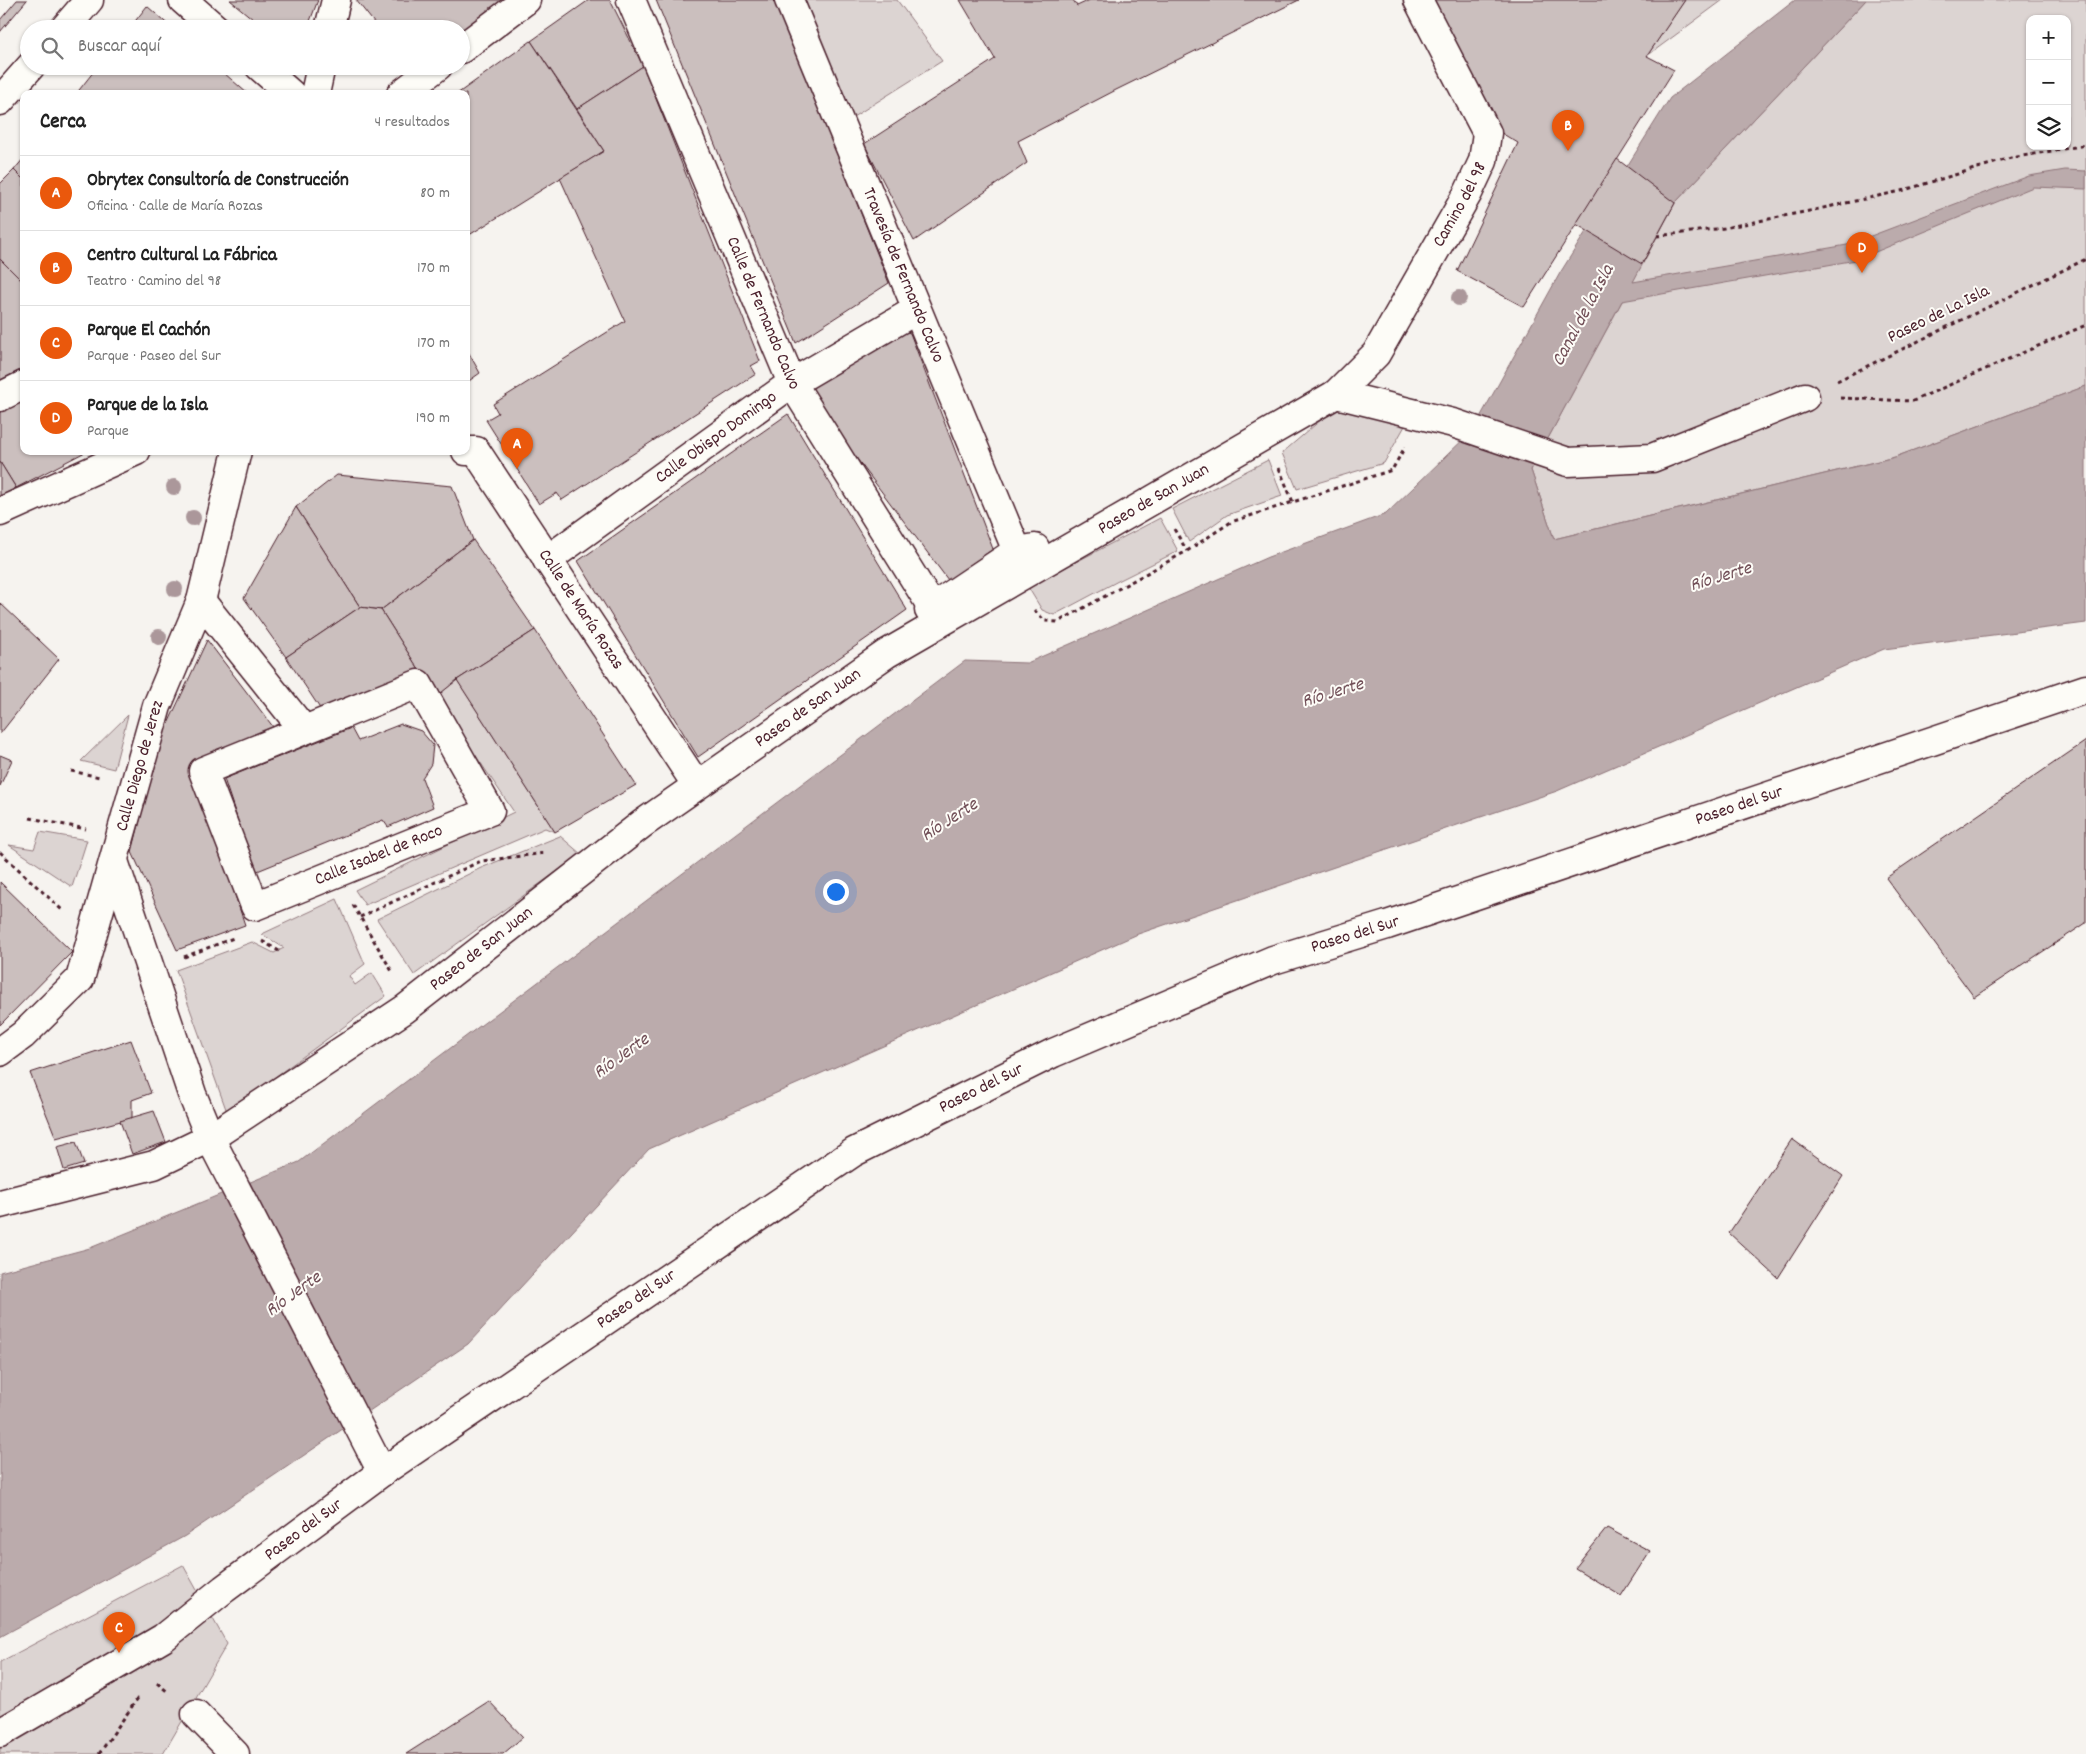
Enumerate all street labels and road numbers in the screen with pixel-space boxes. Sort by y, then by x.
street label: Camino del 98 [1427,158,1493,252]
street label: Travesía de Fernando Calvo [856,184,950,367]
street label: Calle de Fernando Calvo [719,233,806,395]
street label: Paseo de La Isla [1884,279,1995,350]
street label: Calle Obispo Domingo [650,385,782,490]
street label: Paseo de San Juan [1093,457,1214,541]
street label: Calle de María Rozas [532,544,630,675]
street label: Paseo de San Juan [750,662,866,754]
street label: Calle Diego de Jerez [110,696,171,834]
street label: Paseo del Sur [1692,779,1787,833]
street label: Calle Isabel de Roco [311,819,447,893]
street label: Paseo de San Juan [425,901,538,997]
street label: Paseo del Sur [1308,909,1403,960]
street label: Paseo del Sur [935,1057,1028,1120]
street label: Paseo del Sur [592,1263,682,1335]
street label: Paseo del Sur [259,1493,348,1567]

